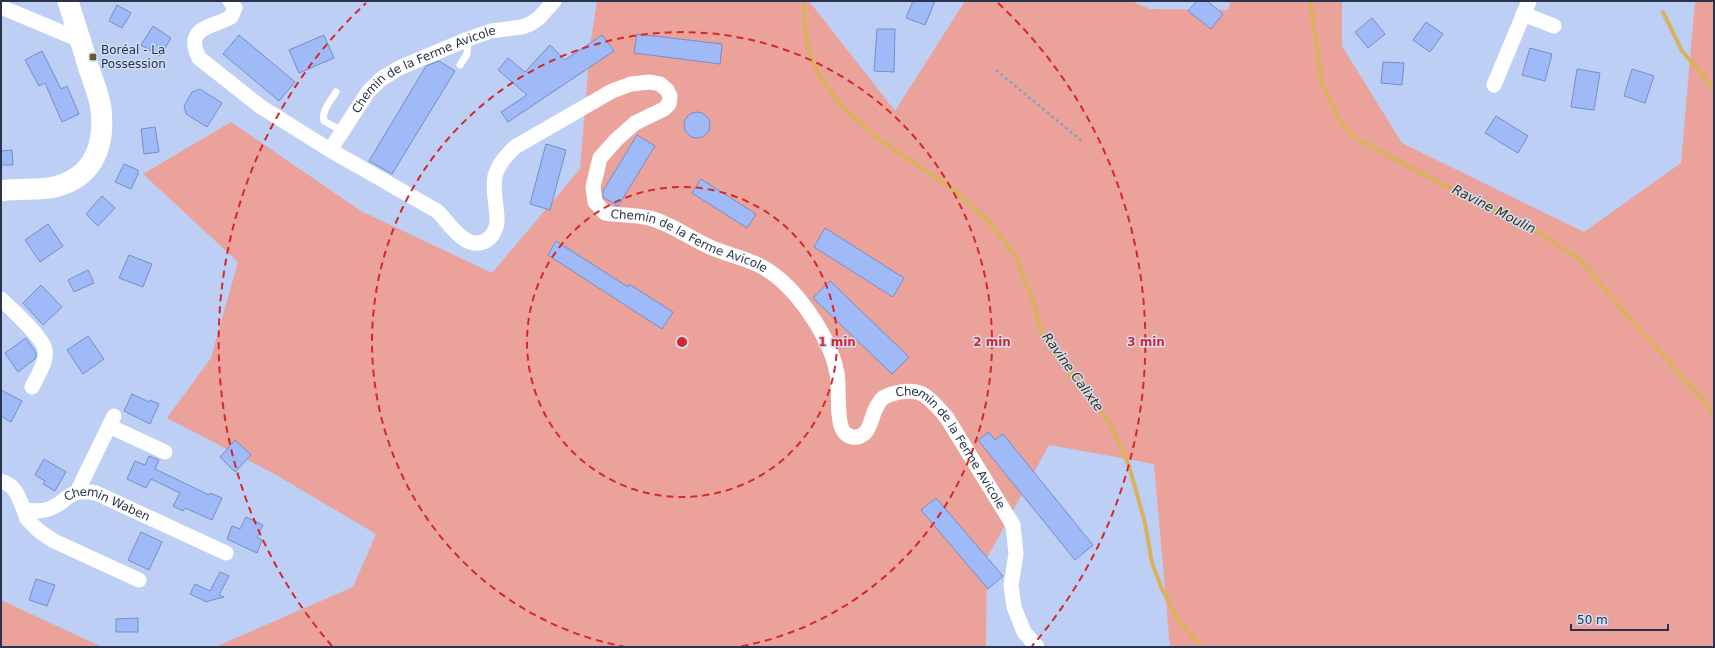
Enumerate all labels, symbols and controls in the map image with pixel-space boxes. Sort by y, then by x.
street label: Chemin de la Ferme Avicole [349,23,496,116]
place label: Boréal - La Possession [101,43,166,71]
marker: Boréal - La Possession [88,52,98,62]
water label: Ravine Moulin [1450,182,1538,236]
street label: Chemin de la Ferme Avicole [610,207,770,275]
water label: Ravine Calixte [1039,330,1107,414]
centre of rings [675,335,689,349]
text: 1 min [818,335,856,349]
text: 2 min [973,335,1011,349]
text: 3 min [1127,335,1165,349]
street label: Chemin de la Ferme Avicole [894,384,1008,511]
street label: Chemin Waben [61,485,152,524]
scale bar [1571,606,1668,632]
text: 50 m [1577,613,1608,627]

